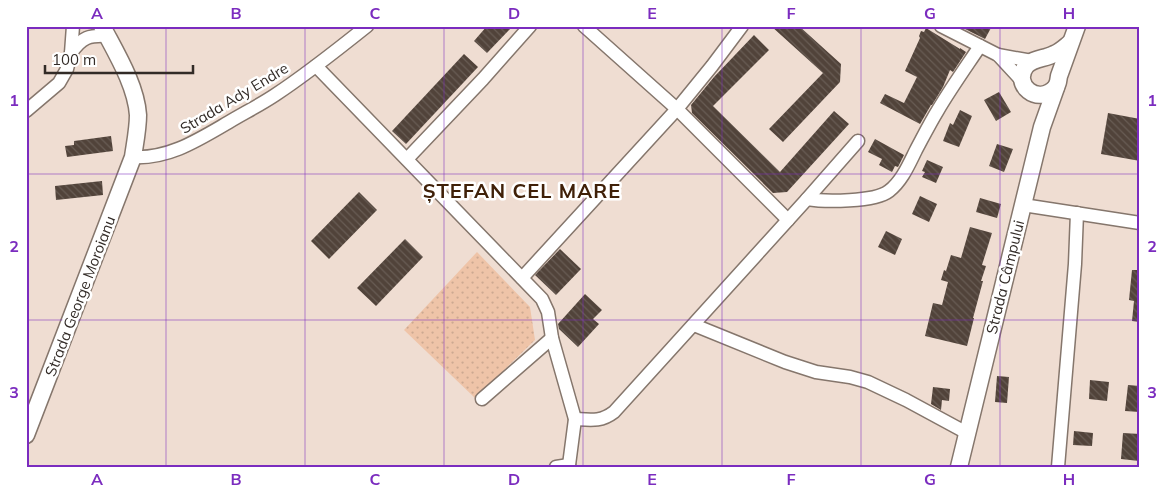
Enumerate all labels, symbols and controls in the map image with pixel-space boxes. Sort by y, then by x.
text: A [91,3,103,23]
text: B [230,3,242,23]
text: C [370,3,381,23]
text: D [508,3,520,23]
text: E [647,3,657,23]
text: F [786,3,796,23]
text: G [924,3,936,23]
text: H [1063,3,1075,23]
scale bar [45,42,192,74]
text: 100 m [52,50,96,69]
street label: Strada Ady Endre [176,58,292,138]
text: 1 [9,90,19,110]
text: 1 [1147,90,1157,110]
district label: ȘTEFAN CEL MARE [423,178,621,203]
street label: Strada George Moroianu [41,213,119,379]
street label: Strada Câmpului [982,218,1028,336]
text: 2 [9,236,19,256]
text: 2 [1147,236,1157,256]
text: 3 [9,382,19,402]
text: 3 [1147,382,1157,402]
text: A [91,469,103,489]
text: B [230,469,242,489]
text: C [370,469,381,489]
text: D [508,469,520,489]
text: E [647,469,657,489]
text: F [786,469,796,489]
text: G [924,469,936,489]
text: H [1063,469,1075,489]

